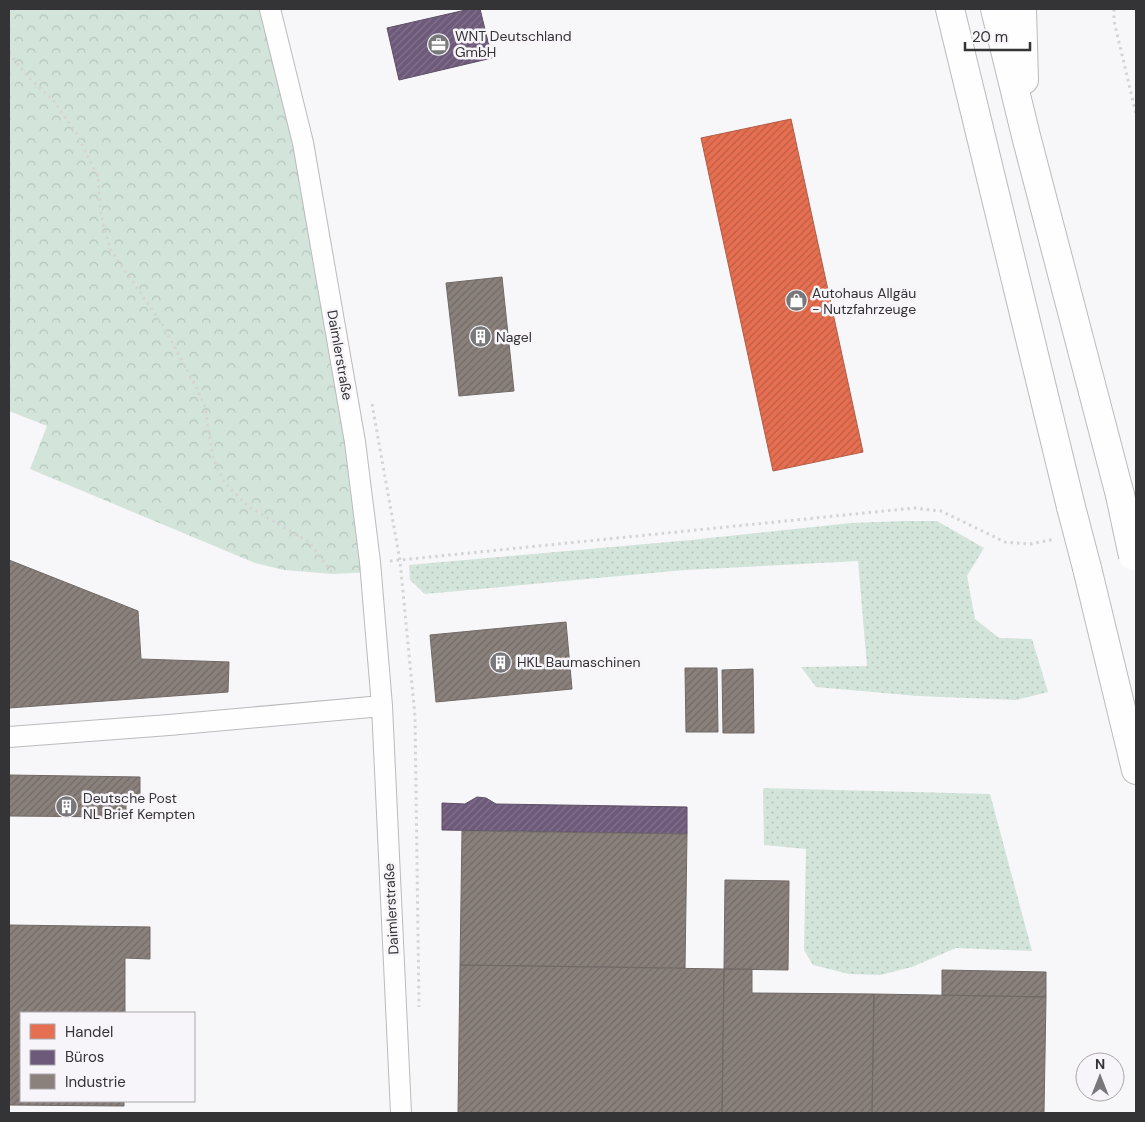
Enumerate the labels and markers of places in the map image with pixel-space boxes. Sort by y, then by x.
place label: WNT Deutschland GmbH [455,27,572,61]
office icon: WNT Deutschland GmbH [427,32,451,56]
place label: Autohaus Allgäu - Nutzfahrzeuge [812,284,916,318]
shop icon: Autohaus Allgäu - Nutzfahrzeuge [784,289,808,313]
building icon: Nagel [468,325,492,349]
place label: Nagel [496,328,532,346]
building icon: HKL Baumaschinen [489,650,513,674]
place label: HKL Baumaschinen [517,653,640,671]
place label: Deutsche Post NL Brief Kempten [83,789,195,823]
building icon: Deutsche Post NL Brief Kempten [55,794,79,818]

